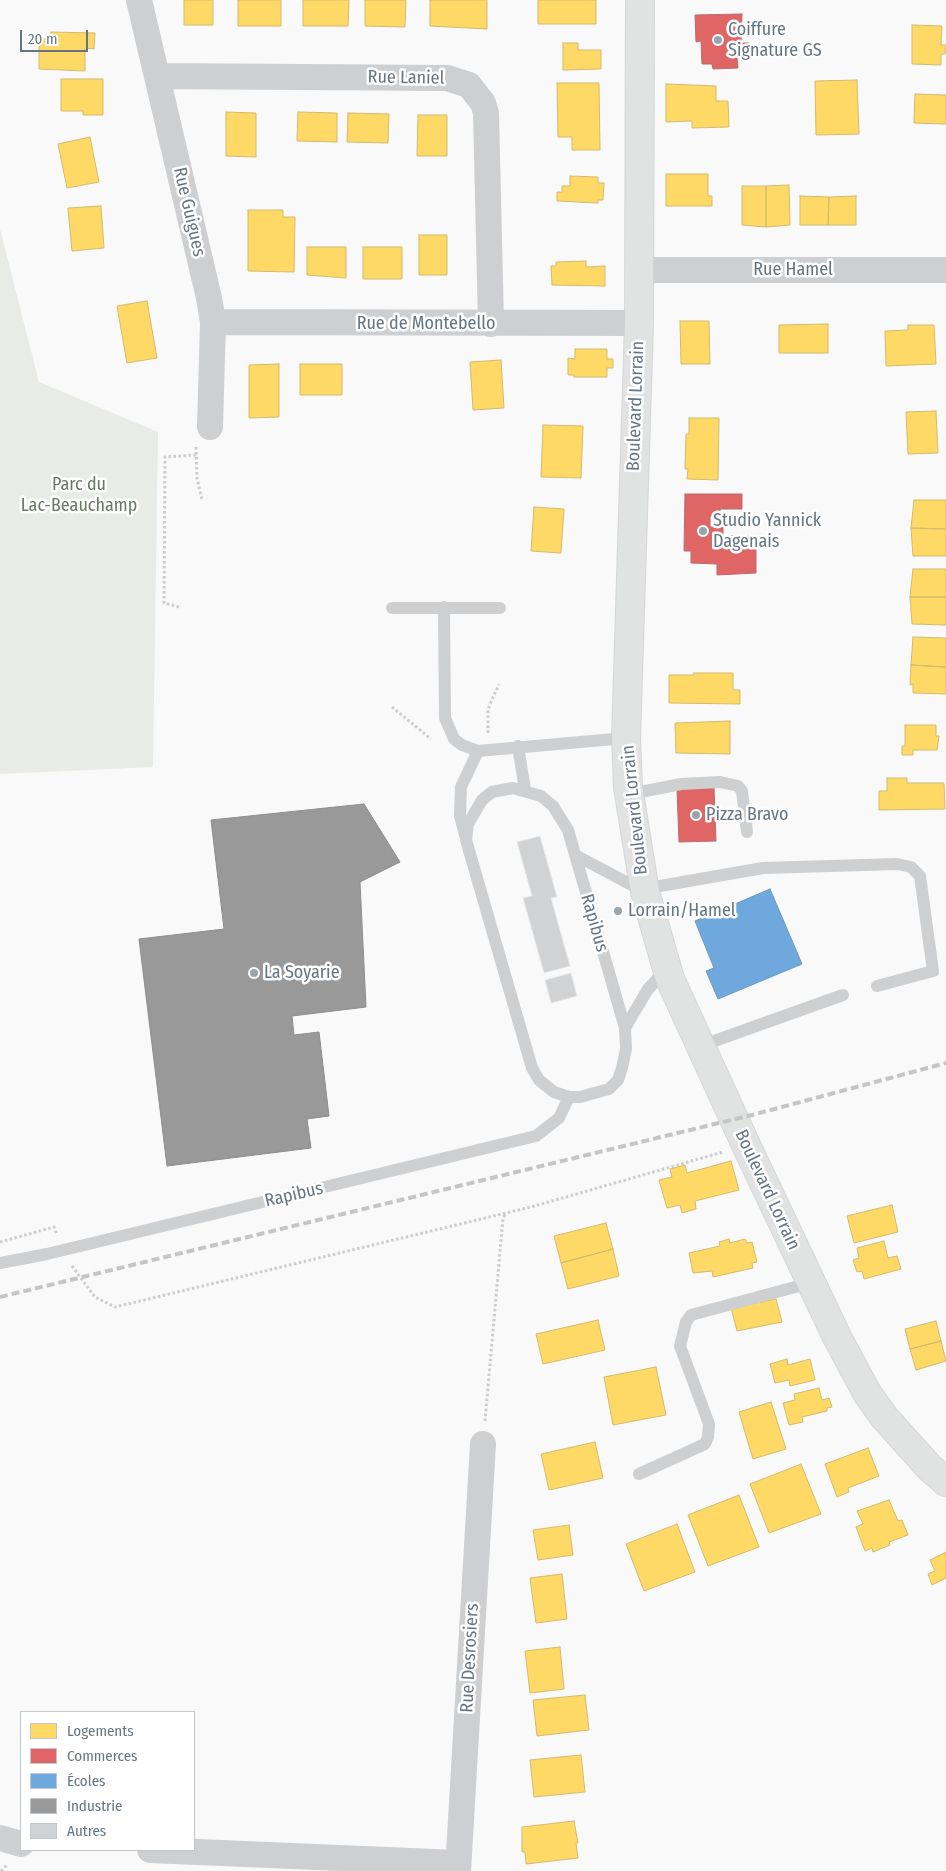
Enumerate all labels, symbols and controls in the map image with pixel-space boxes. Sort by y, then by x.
place label: Coiffure Signature GS [728,19,822,62]
scale bar [22,20,90,52]
text: 20 m [28,30,58,48]
marker: Coiffure Signature GS [712,34,724,46]
street label: Rue Laniel [367,67,445,89]
street label: Rue Guigues [168,165,210,259]
street label: Rue Hamel [753,259,833,281]
street label: Rue de Montebello [357,313,495,335]
street label: Boulevard Lorrain [623,340,649,472]
park label: Parc du Lac-Beauchamp [21,474,137,516]
place label: Studio Yannick Dagenais [713,510,821,552]
marker: Studio Yannick Dagenais [697,525,709,537]
street label: Boulevard Lorrain [617,744,653,876]
place label: Pizza Bravo [706,804,789,826]
marker: Pizza Bravo [690,809,702,821]
street label: Rapibus [575,892,613,954]
place label: Lorrain/Hamel [628,900,736,922]
marker: Lorrain/Hamel [612,905,624,917]
place label: La Soyarie [264,962,340,984]
marker: La Soyarie [248,967,260,979]
street label: Boulevard Lorrain [730,1126,804,1254]
street label: Rapibus [263,1178,325,1212]
street label: Rue Desrosiers [456,1603,484,1713]
legend [20,1711,195,1851]
text: Logements [67,1722,134,1740]
text: Commerces [67,1747,137,1765]
text: Écoles [67,1772,105,1790]
text: Industrie [67,1797,122,1815]
text: Autres [67,1822,106,1840]

